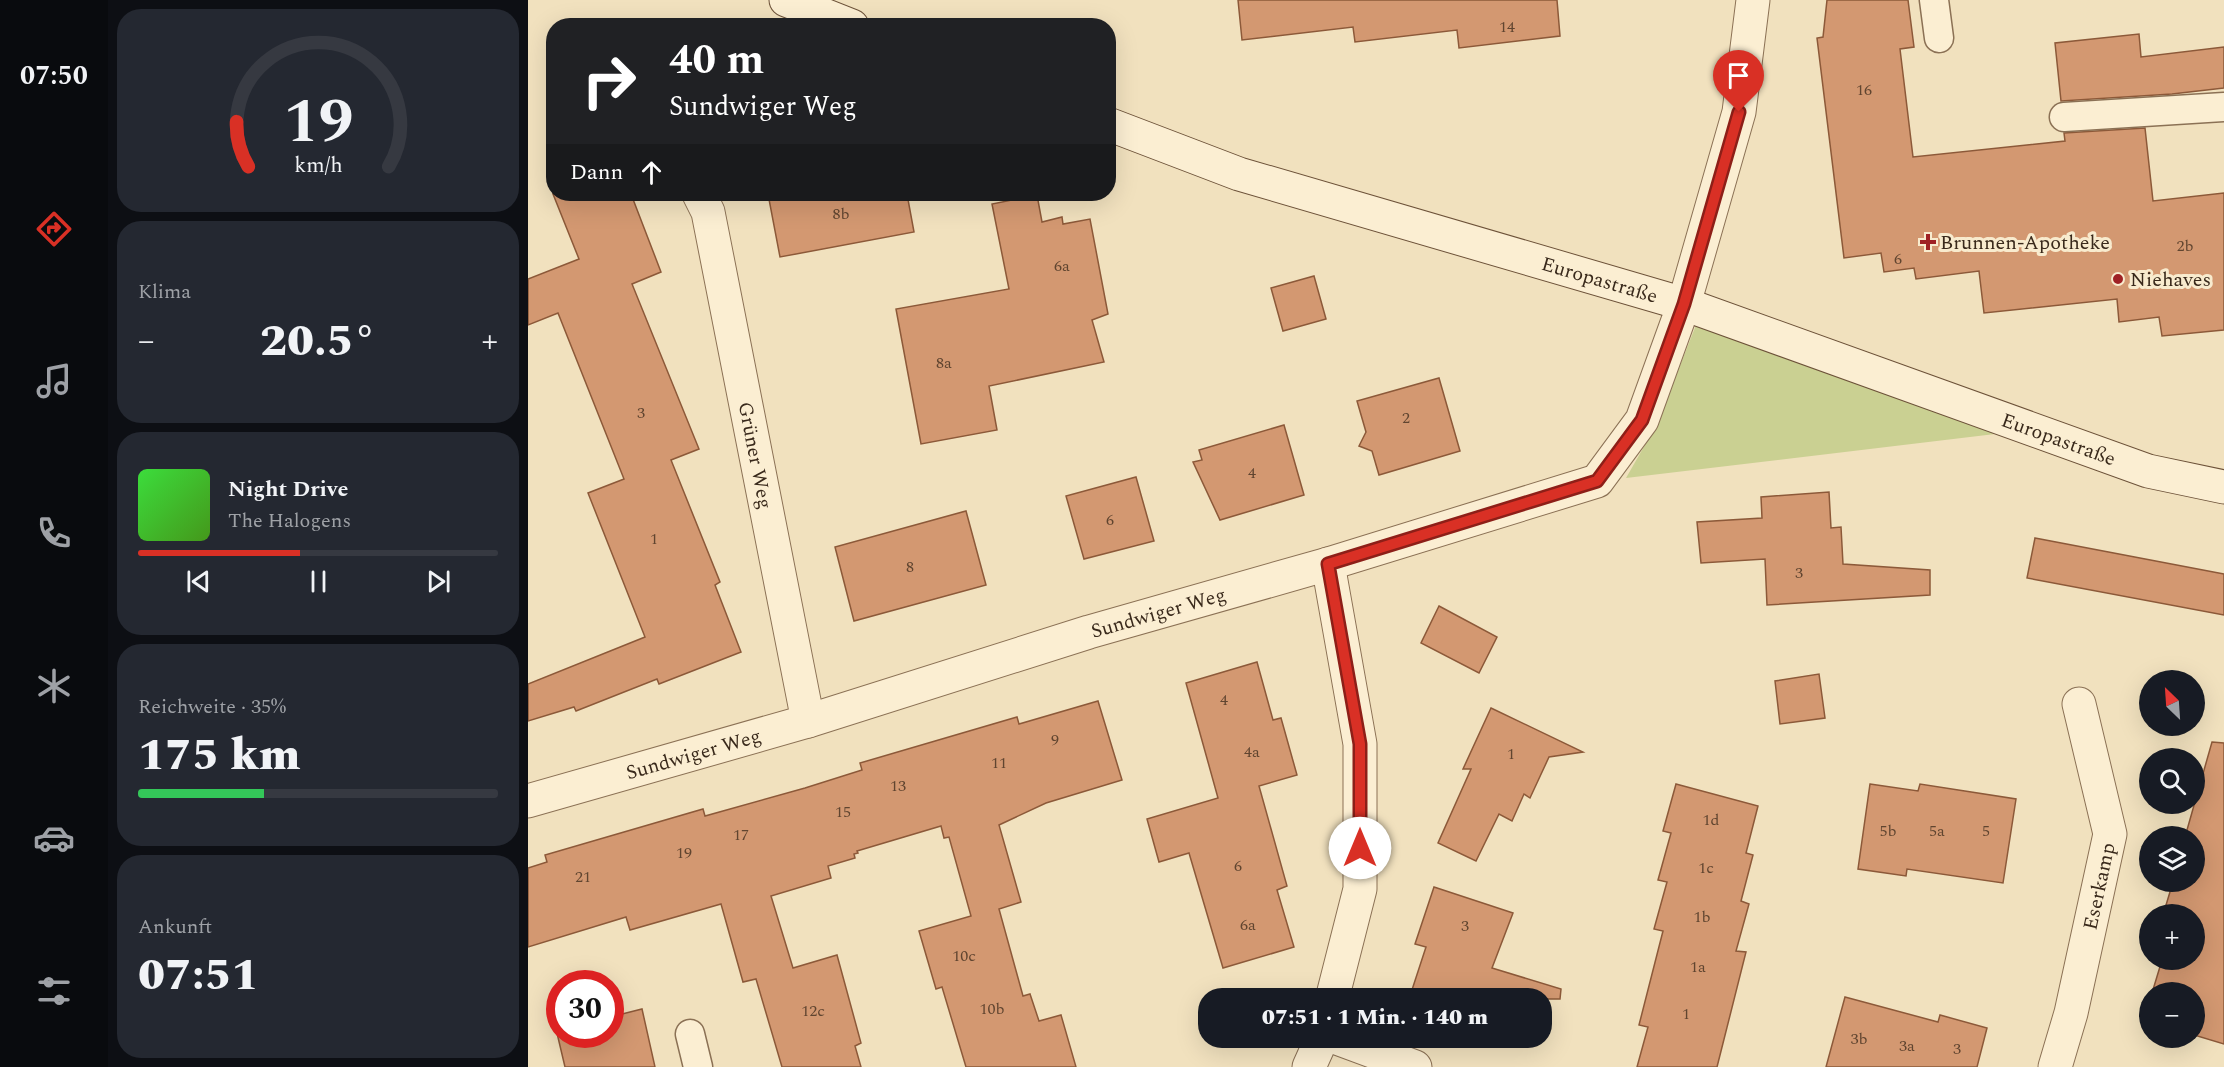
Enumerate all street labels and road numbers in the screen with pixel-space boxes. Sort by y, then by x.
street label: Europastraße [1538,249,1661,312]
street label: Grüner Weg [730,399,780,512]
street label: Europastraße [1997,405,2120,474]
street label: Sundwiger Weg [1087,580,1230,647]
street label: Sundwiger Weg [623,721,765,788]
street label: Eserkamp [2076,840,2124,933]

